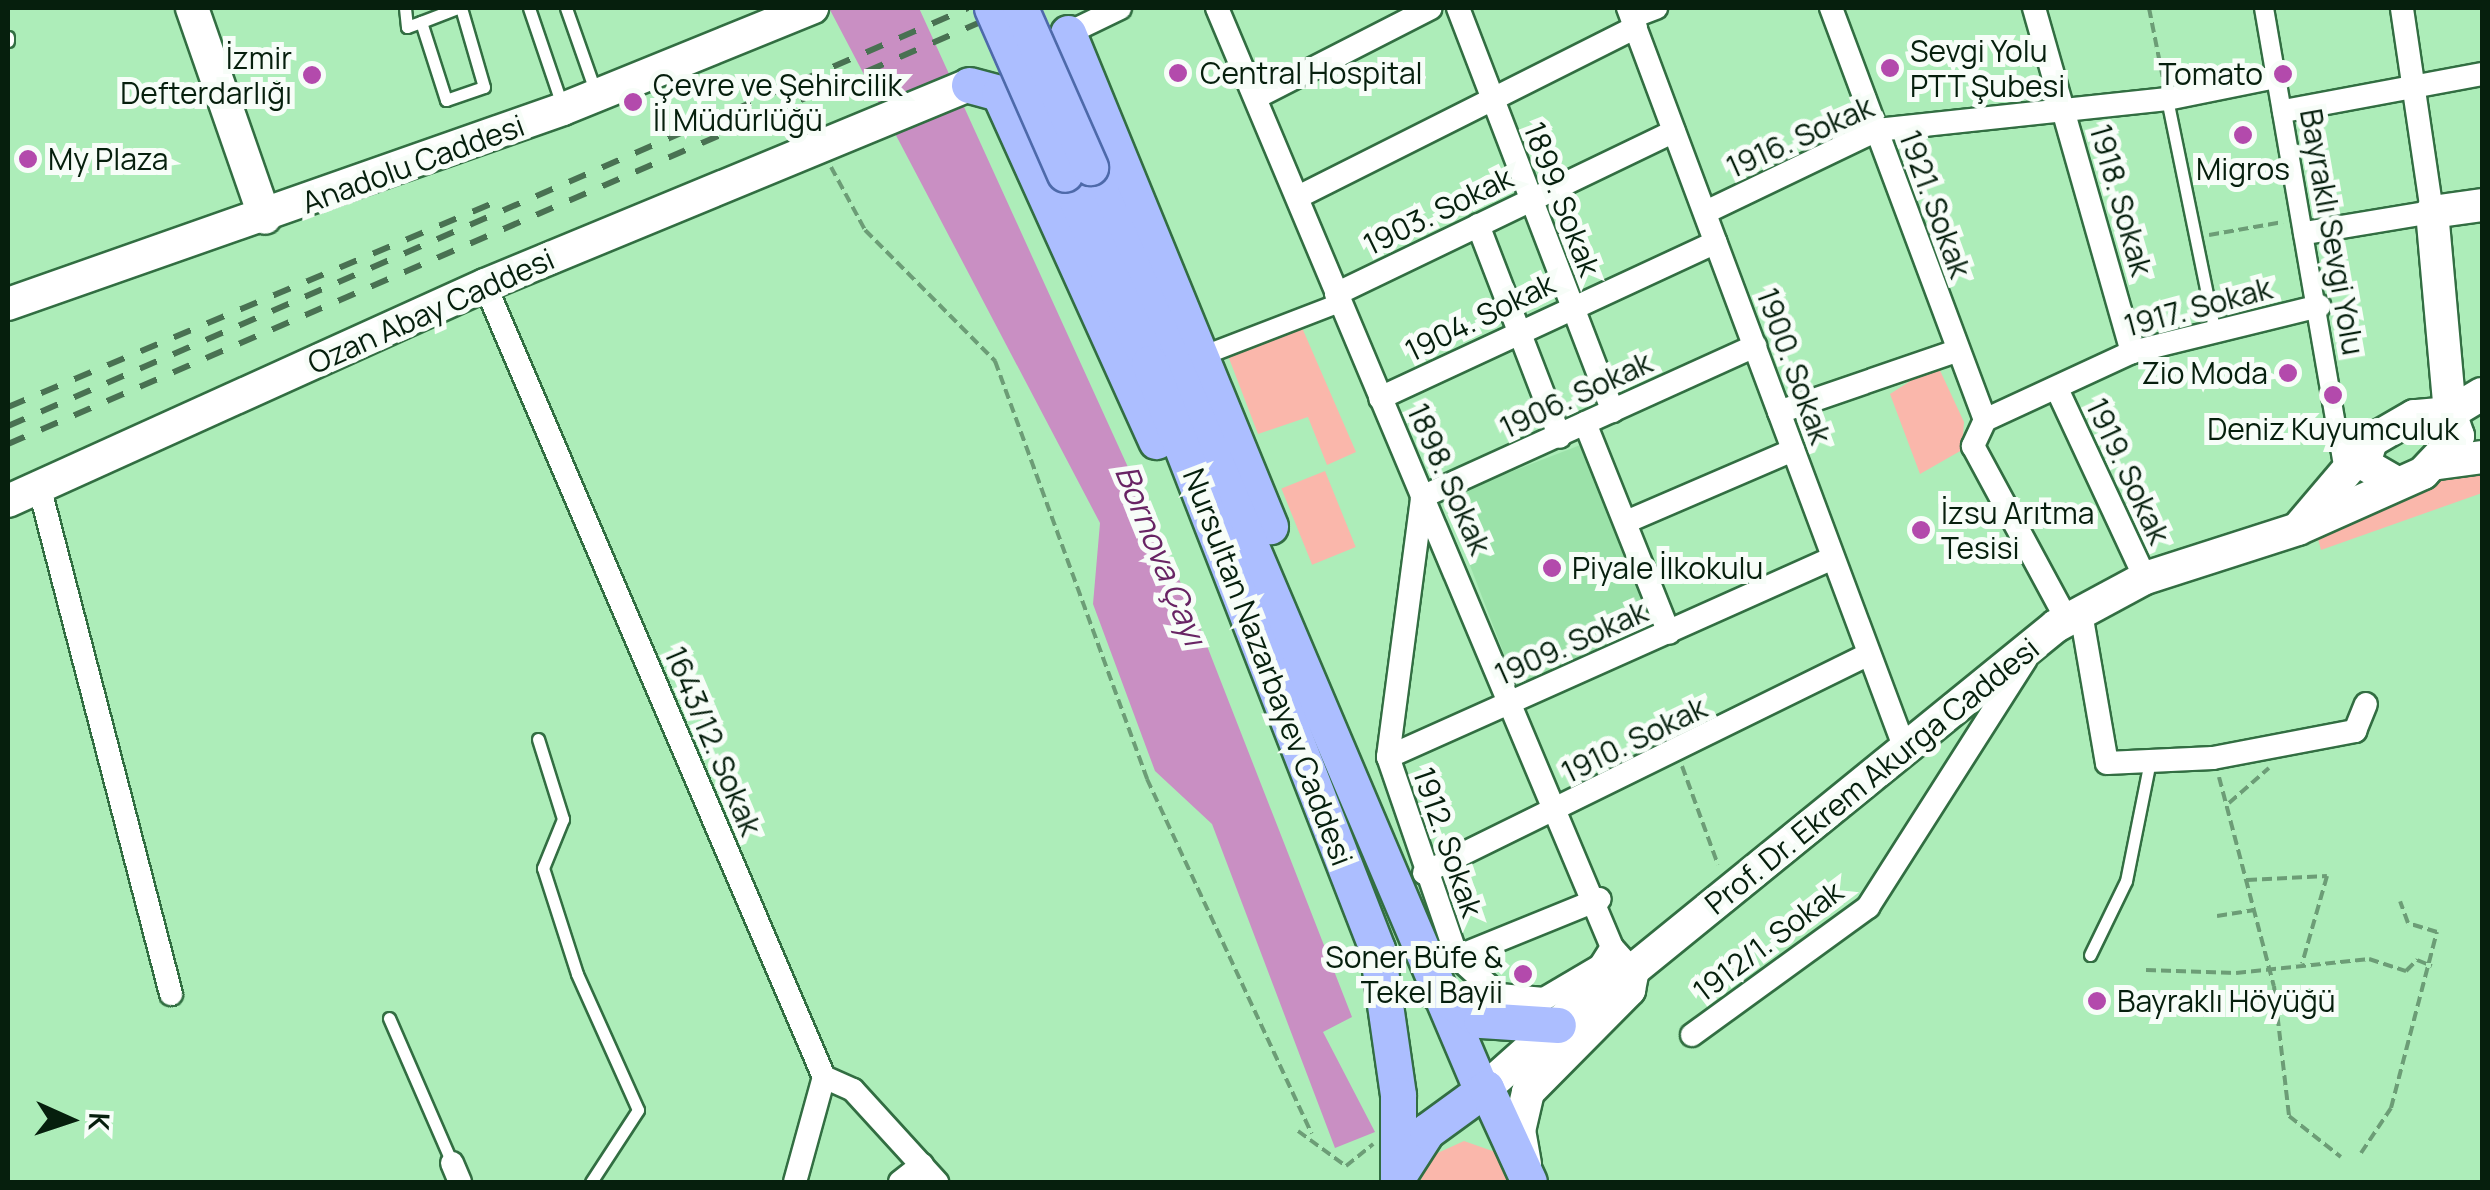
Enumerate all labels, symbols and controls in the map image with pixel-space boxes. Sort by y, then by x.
place label: Sevgi Yolu PTT Şubesi [1910,33,2066,104]
place label: İzmir Defterdarlığı [120,40,292,110]
place label: Central Hospital [1200,55,1423,91]
place label: Tomato [2158,56,2263,92]
marker: Sevgi Yolu PTT Şubesi [1879,57,1901,79]
marker: Central Hospital [1165,60,1191,86]
marker: Tomato [2272,63,2294,85]
marker: İzmir Defterdarlığı [301,64,323,86]
place label: Çevre ve Şehircilik İl Müdürlüğü [653,67,902,138]
street label: 1916. Sokak [1721,89,1879,185]
marker: Çevre ve Şehircilik İl Müdürlüğü [622,91,644,113]
street label: Bayraklı Sevgi Yolu [2293,106,2371,358]
street label: Anadolu Caddesi [297,107,529,221]
street label: 1899. Sokak [1516,117,1608,281]
street label: 1918. Sokak [2082,120,2160,280]
marker: Migros [2232,124,2254,146]
street label: 1921. Sokak [1892,125,1978,283]
place label: My Plaza [48,141,168,177]
marker: My Plaza [17,148,39,170]
place label: Migros [2196,151,2290,187]
street label: 1903. Sokak [1358,159,1518,263]
street label: Ozan Abay Caddesi [302,241,560,381]
street label: 1904. Sokak [1399,265,1561,369]
street label: 1917. Sokak [2120,270,2276,344]
street label: 1900. Sokak [1749,283,1839,449]
street label: 1906. Sokak [1494,344,1658,446]
place label: Zio Moda [2141,355,2268,391]
marker: Zio Moda [2277,362,2299,384]
marker: Deniz Kuyumculuk [2322,384,2344,406]
street label: 1919. Sokak [2079,393,2177,549]
street label: 1898. Sokak [1400,398,1498,560]
place label: Deniz Kuyumculuk [2207,411,2459,447]
water label: Bornova Çayı [1107,459,1215,651]
street label: Nursultan Nazarbayev Caddesi [1176,463,1360,871]
place label: İzsu Arıtma Tesisi [1941,495,2094,566]
marker: İzsu Arıtma Tesisi [1910,519,1932,541]
place label: Piyale İlkokulu [1572,550,1763,586]
marker: Piyale İlkokulu [1541,557,1563,579]
street label: 1909. Sokak [1489,593,1653,693]
street label: Prof. Dr. Ekrem Akurga Caddesi [1698,630,2046,922]
street label: 1643/12. Sokak [657,641,769,841]
street label: 1910. Sokak [1556,690,1712,790]
street label: 1912. Sokak [1406,763,1490,921]
street label: 1912/1. Sokak [1686,873,1850,1009]
place label: Soner Büfe & Tekel Bayii [1325,939,1503,1010]
marker: Soner Büfe & Tekel Bayii [1512,963,1534,985]
place label: Bayraklı Höyüğü [2117,983,2336,1019]
marker: Bayraklı Höyüğü [2086,990,2108,1012]
north arrow [20,1070,120,1170]
text: K [81,1112,119,1132]

